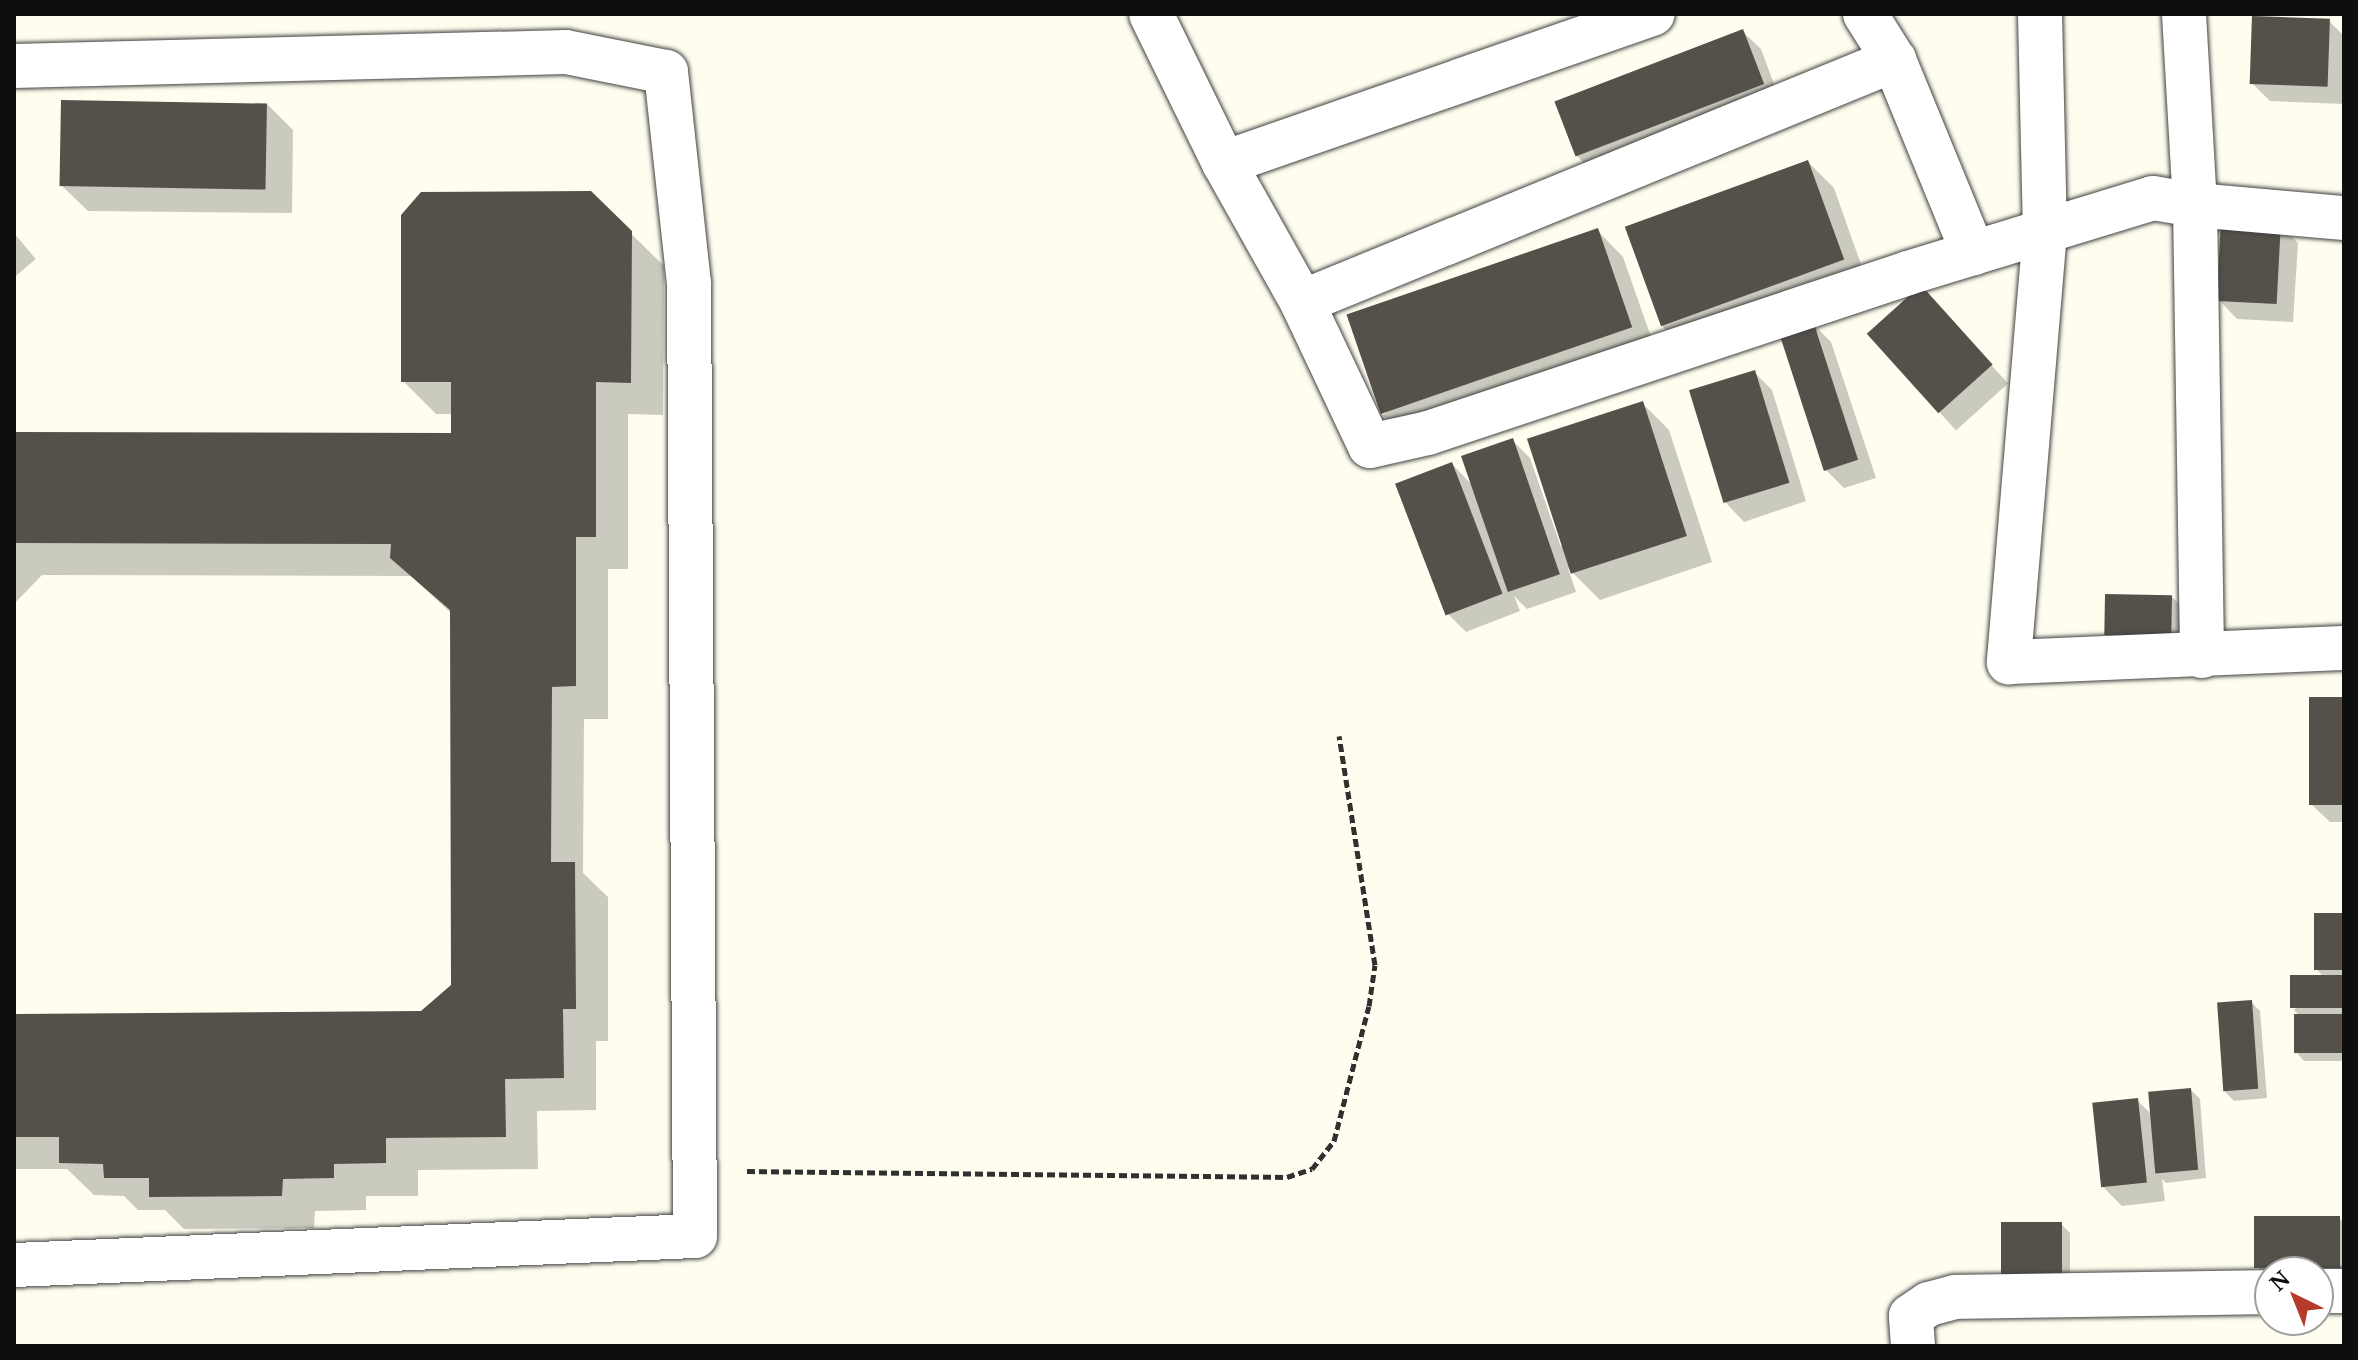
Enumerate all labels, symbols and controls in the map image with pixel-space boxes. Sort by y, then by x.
north arrow [2254,1256,2334,1336]
text: N [2262,1263,2296,1297]

